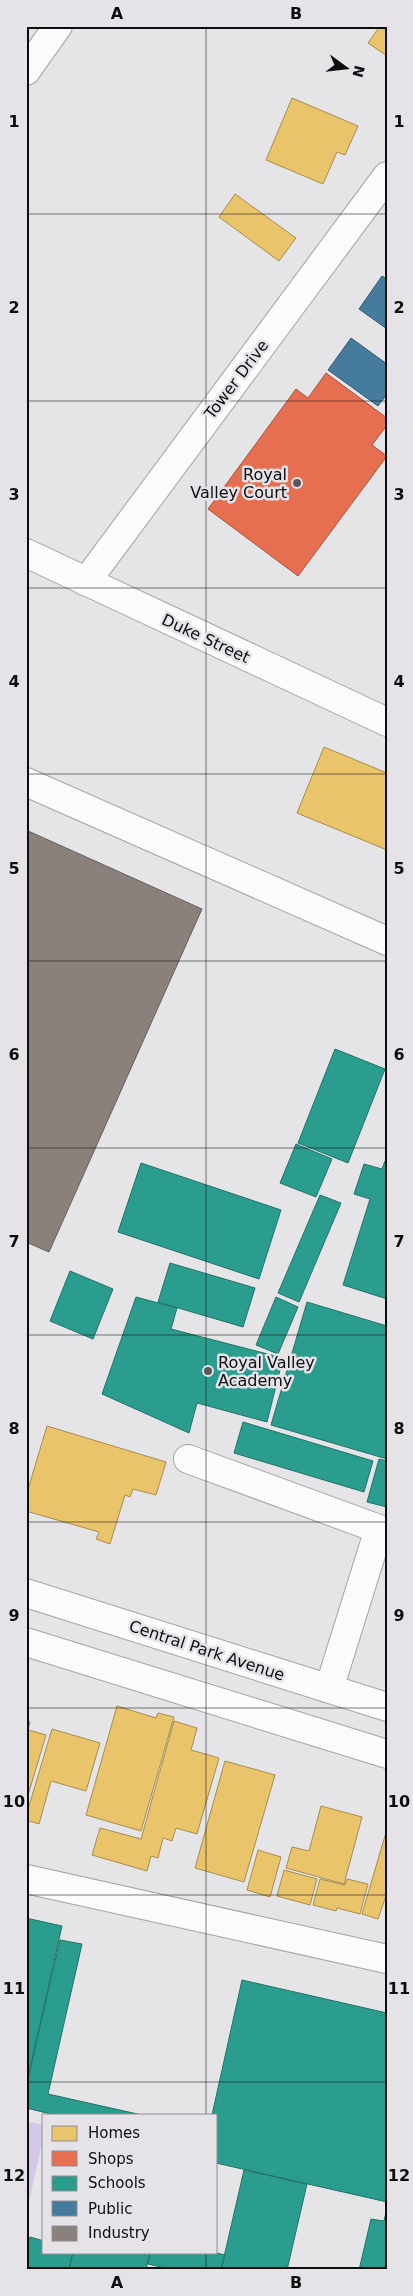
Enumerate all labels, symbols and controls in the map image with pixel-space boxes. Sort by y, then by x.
text: A [111,4,124,23]
text: B [290,4,302,23]
north arrow [320,42,370,92]
text: N [349,64,368,79]
text: 1 [8,112,20,131]
text: 1 [393,112,405,131]
text: 2 [8,298,20,317]
text: 2 [393,298,405,317]
street label: Tower Drive [200,336,272,423]
place label: Royal Valley Court [190,465,287,502]
marker: Royal Valley Court [291,477,303,489]
text: 3 [8,485,20,504]
text: 3 [393,485,405,504]
street label: Duke Street [159,610,253,667]
text: 4 [8,672,20,691]
text: 4 [393,672,405,691]
text: 5 [8,859,20,878]
text: 5 [393,859,405,878]
text: 6 [8,1045,20,1064]
text: 6 [393,1045,405,1064]
text: 7 [8,1232,20,1251]
text: 7 [393,1232,405,1251]
place label: Royal Valley Academy [218,1353,315,1390]
marker: Royal Valley Academy [202,1365,214,1377]
text: 8 [8,1419,20,1438]
text: 8 [393,1419,405,1438]
text: 9 [8,1606,20,1625]
text: 9 [393,1606,405,1625]
street label: Central Park Avenue [127,1616,287,1685]
text: 10 [3,1792,25,1811]
text: 10 [388,1792,410,1811]
text: 11 [3,1979,25,1998]
text: 11 [388,1979,410,1998]
legend [42,2114,218,2254]
text: Homes [88,2124,140,2142]
text: Shops [88,2150,134,2168]
text: 12 [3,2166,25,2185]
text: 12 [388,2166,410,2185]
text: Schools [88,2174,146,2192]
text: Public [88,2200,132,2218]
text: Industry [88,2224,150,2242]
text: A [111,2273,124,2292]
text: B [290,2273,302,2292]

